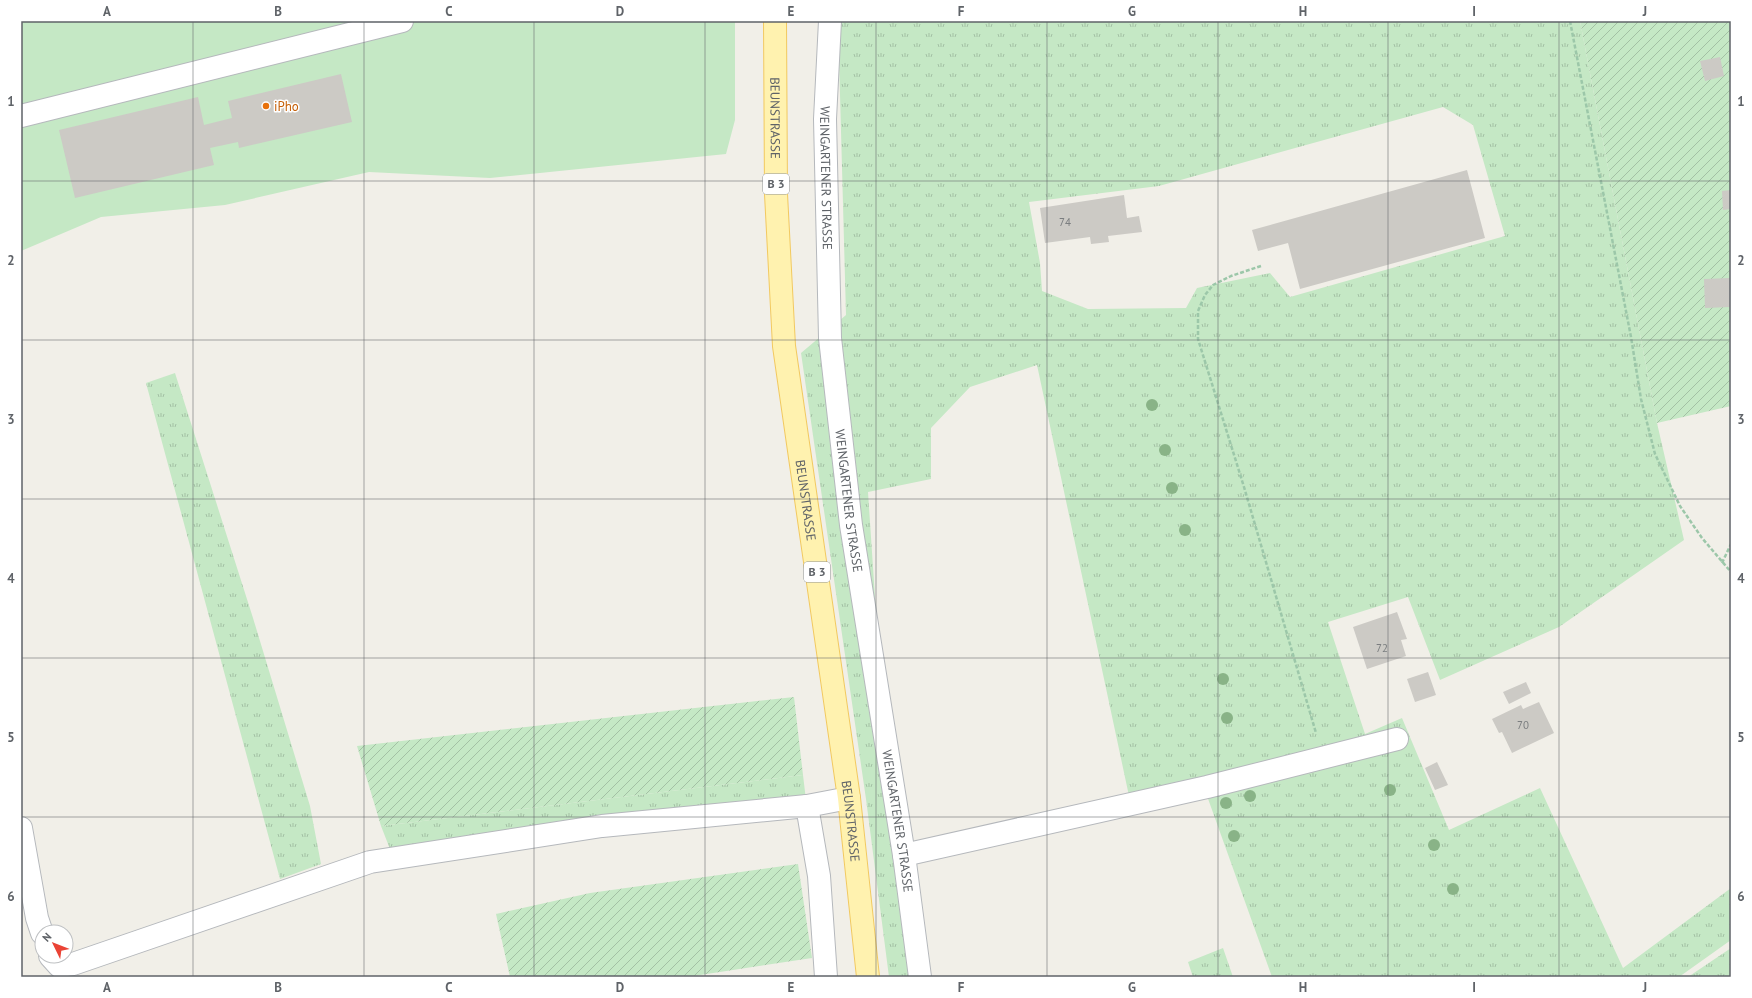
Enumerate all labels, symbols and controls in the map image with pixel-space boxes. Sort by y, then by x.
text: A [103,3,111,20]
text: B [274,3,282,20]
text: C [445,3,453,20]
text: D [616,3,624,20]
text: E [788,3,795,20]
text: F [958,3,965,20]
text: G [1128,3,1136,20]
text: H [1299,3,1307,20]
text: I [1472,3,1476,20]
text: J [1642,3,1647,20]
street label: BEUNSTRASSE [766,77,784,159]
text: 1 [7,93,15,110]
text: 1 [1737,93,1745,110]
place label: iPho [274,98,299,115]
marker: iPho [261,101,271,111]
street label: WEINGARTENER STRASSE [816,105,836,250]
road number: B 3 [763,174,789,194]
house number: 74 [1059,215,1071,229]
text: 2 [7,252,15,269]
text: 2 [1737,252,1745,269]
text: 3 [7,411,15,428]
text: 3 [1737,411,1745,428]
street label: WEINGARTENER STRASSE [831,428,866,573]
street label: BEUNSTRASSE [791,459,820,542]
road number: B 3 [804,562,830,582]
text: 4 [7,570,15,587]
text: 4 [1737,570,1745,587]
house number: 72 [1376,641,1388,655]
house number: 70 [1517,718,1529,732]
text: 5 [7,729,15,746]
text: 5 [1737,729,1745,746]
street label: WEINGARTENER STRASSE [878,749,917,893]
street label: BEUNSTRASSE [838,779,864,863]
text: 6 [7,888,15,905]
text: 6 [1737,888,1745,905]
north arrow [34,924,74,964]
text: N [39,930,54,945]
text: A [103,979,111,996]
text: B [274,979,282,996]
text: C [445,979,453,996]
text: D [616,979,624,996]
text: E [788,979,795,996]
text: F [958,979,965,996]
text: G [1128,979,1136,996]
text: H [1299,979,1307,996]
text: I [1472,979,1476,996]
text: J [1642,979,1647,996]

